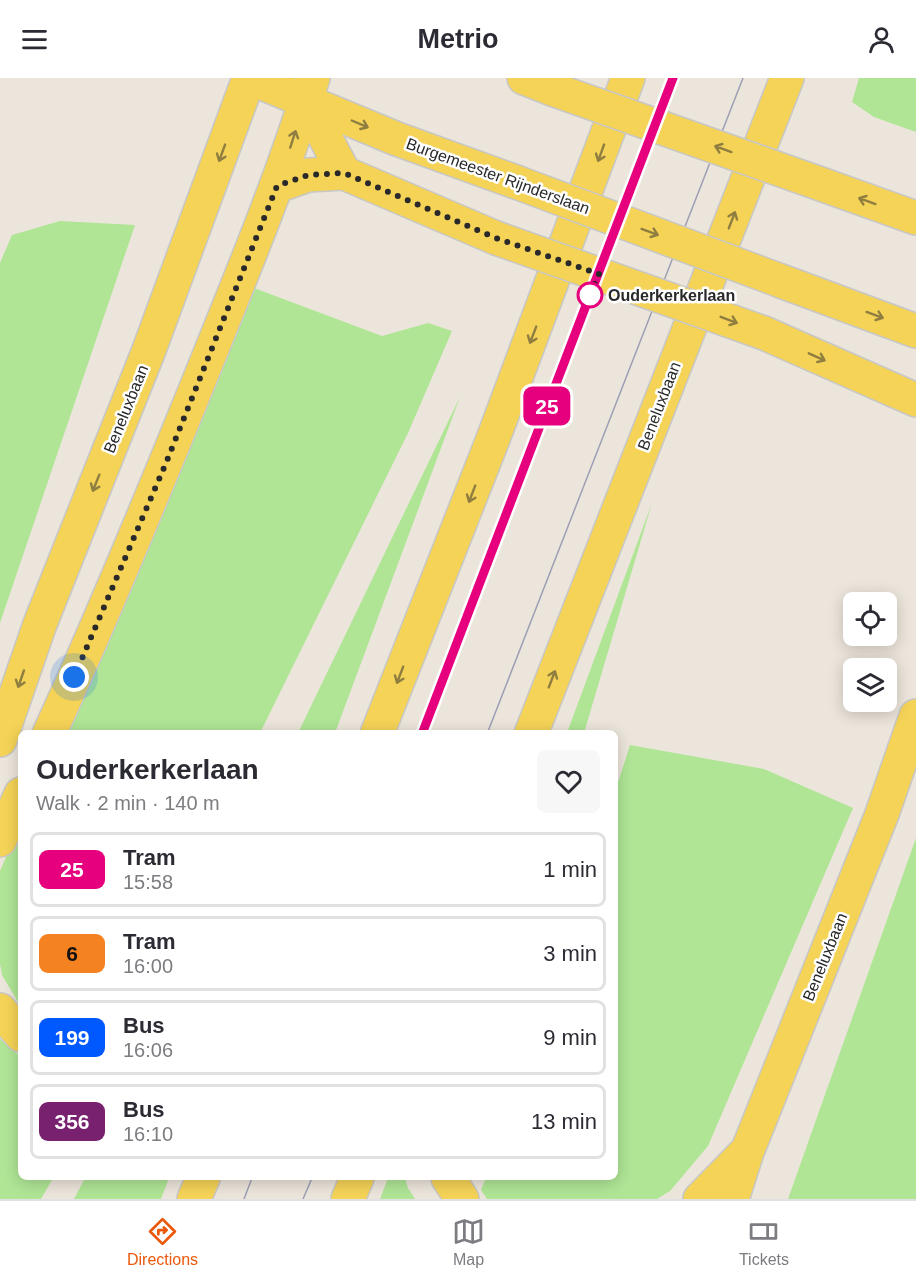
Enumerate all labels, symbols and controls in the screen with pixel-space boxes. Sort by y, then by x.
icon: menu [18,23,51,56]
icon: person [865,23,898,56]
text: Metrio [418,24,499,54]
one-way arrow [350,119,368,130]
one-way arrow [288,130,299,149]
street label: Burgemeester Rijnderslaan [404,135,592,217]
one-way arrow [215,143,226,162]
one-way arrow [595,143,606,161]
one-way arrow [714,143,733,154]
one-way arrow [858,194,877,205]
one-way arrow [727,211,738,230]
one-way arrow [640,227,659,238]
marker: Ouderkerkerlaan [577,282,603,308]
place label: Ouderkerkerlaan [608,287,735,304]
one-way arrow [865,311,884,322]
one-way arrow [719,316,738,327]
one-way arrow [527,326,538,344]
one-way arrow [807,352,826,363]
street label: Beneluxbaan [634,359,684,453]
street label: Beneluxbaan [101,363,151,455]
line badge: 25 [520,386,574,426]
text: 25 [535,395,559,418]
one-way arrow [90,473,101,492]
one-way arrow [466,484,477,502]
map controls [843,592,897,712]
button: locate [843,592,897,646]
button: layers [843,658,897,712]
your location [59,662,89,692]
one-way arrow [394,665,405,684]
one-way arrow [14,669,25,688]
one-way arrow [547,670,558,689]
button: heart [537,750,600,813]
text: Ouderkerkerlaan [36,754,259,785]
text: Walk · 2 min · 140 m [36,792,220,814]
text: Tram [123,845,176,870]
text: 1 min [543,857,597,882]
text: 25 [60,858,84,881]
text: 15:58 [123,871,173,893]
street label: Beneluxbaan [800,911,850,1003]
text: Tram [123,929,176,954]
text: 3 min [543,941,597,966]
text: 6 [66,942,78,965]
text: 16:00 [123,955,173,977]
text: Bus [123,1013,165,1038]
text: 9 min [543,1025,597,1050]
text: 199 [54,1026,90,1049]
text: 16:06 [123,1039,173,1061]
text: Bus [123,1097,165,1122]
text: 13 min [531,1109,597,1134]
text: 356 [54,1110,90,1133]
text: 16:10 [123,1123,173,1145]
tab: Directions [127,1215,198,1269]
tab: Map [452,1215,485,1269]
tab: Tickets [739,1215,789,1269]

